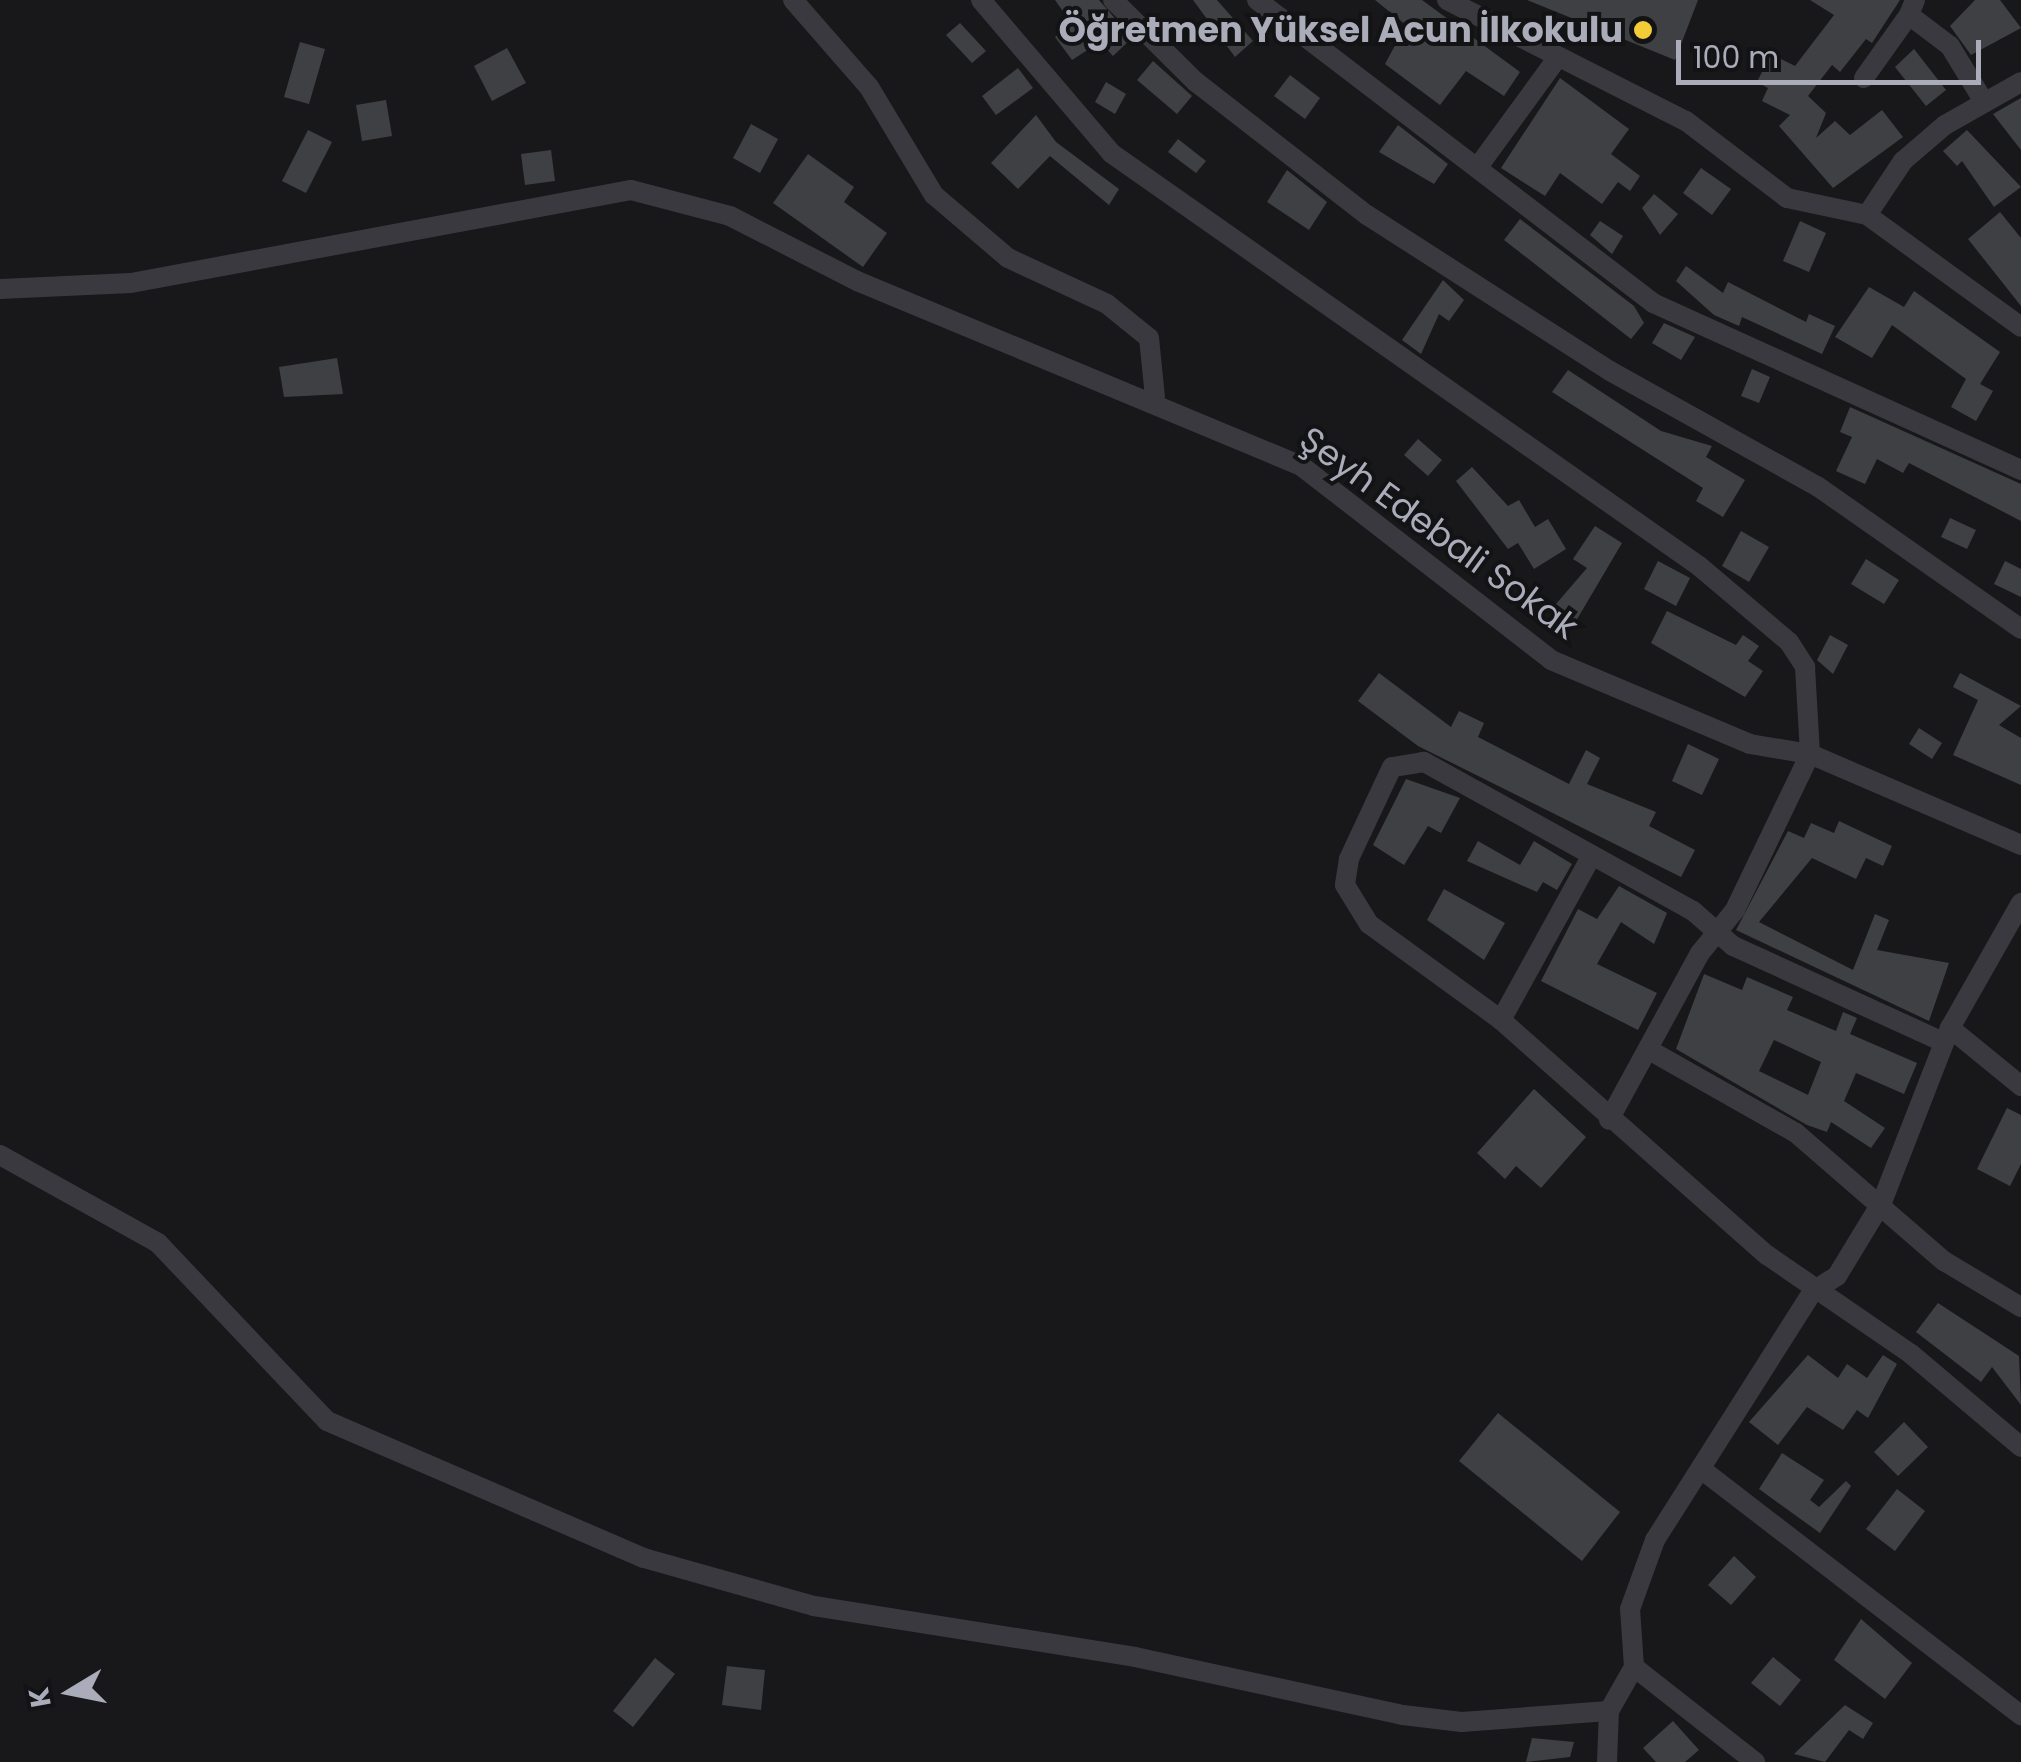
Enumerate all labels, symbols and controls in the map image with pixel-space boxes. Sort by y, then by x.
place label: Öğretmen Yüksel Acun İlkokulu [1059,9,1623,51]
marker: Öğretmen Yüksel Acun İlkokulu [1632,19,1654,41]
scale bar [1681,20,1986,82]
text: 100 m [1693,36,1779,79]
street label: Şeyh Edebali Sokak [1292,418,1586,648]
north arrow [20,1642,120,1742]
text: K [19,1684,61,1710]

